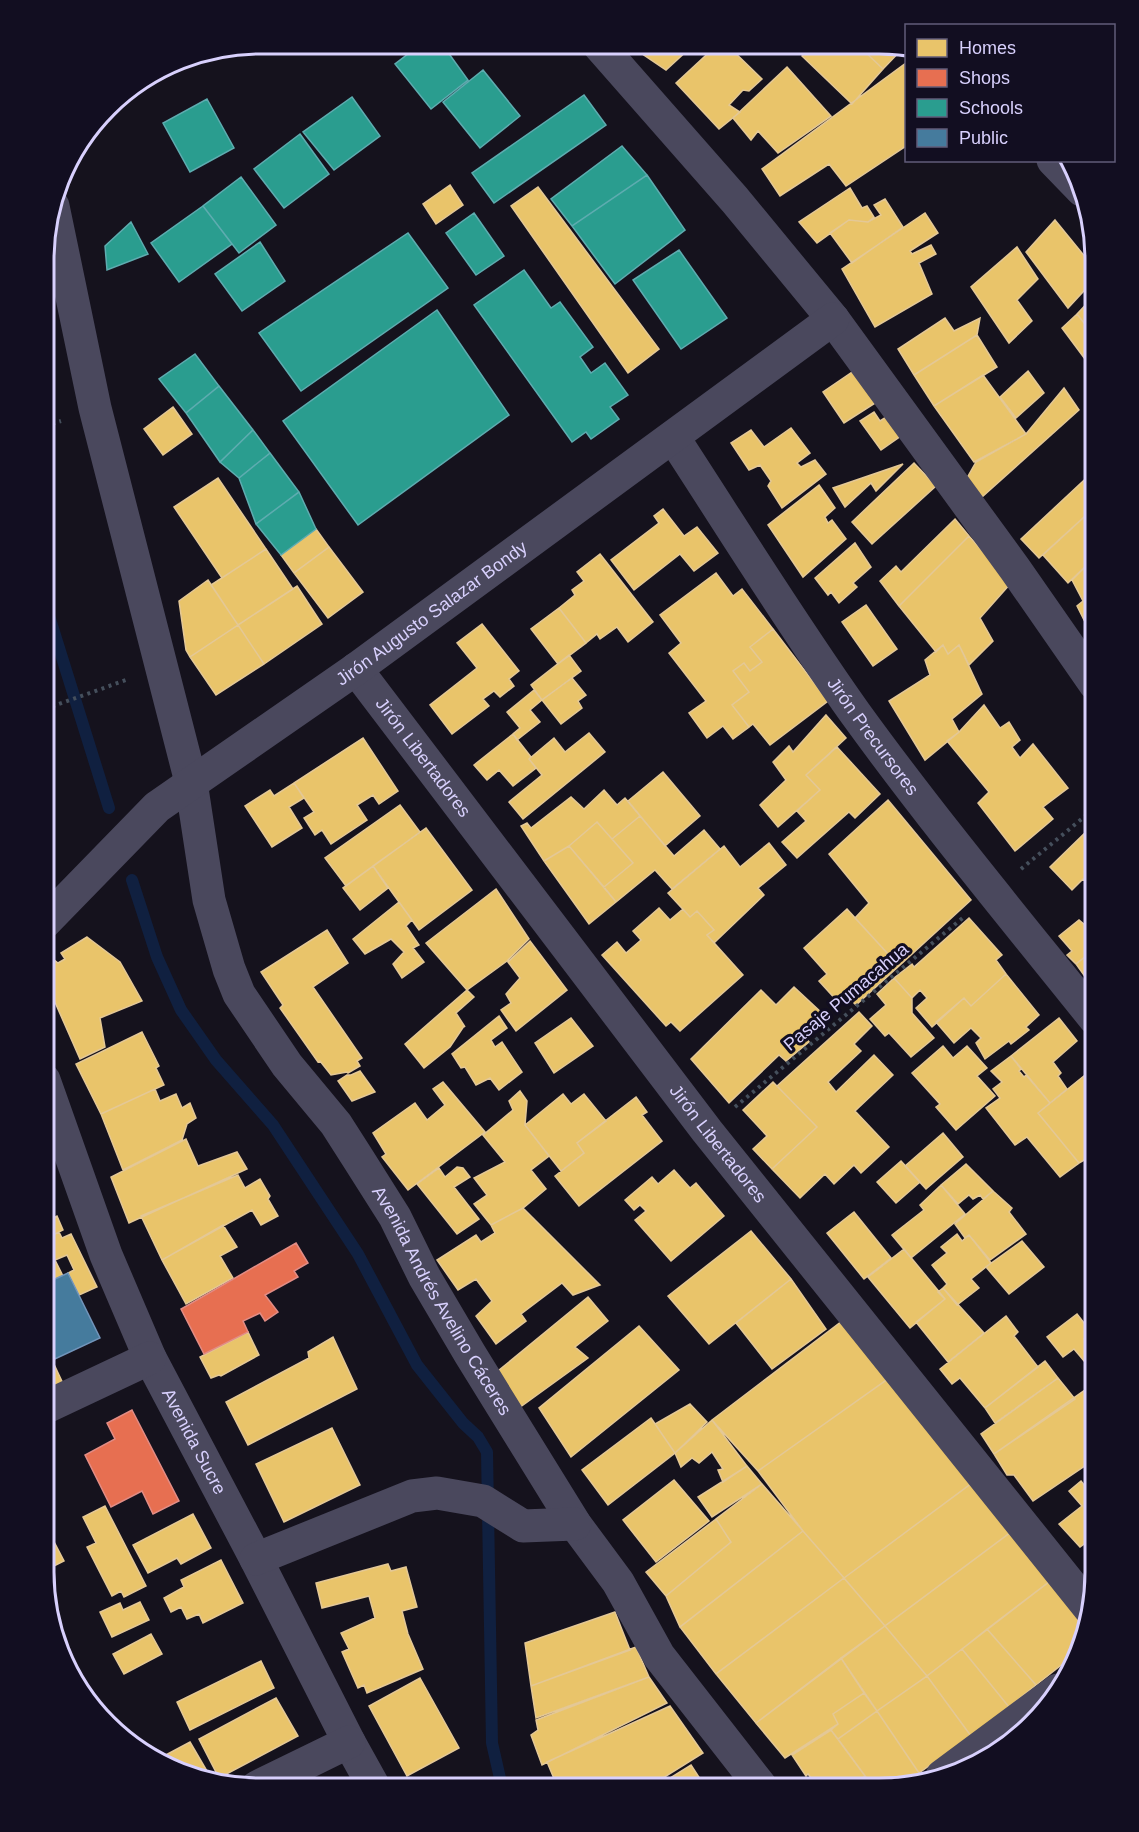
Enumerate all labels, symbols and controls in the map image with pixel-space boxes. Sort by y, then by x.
legend [905,24,1115,162]
text: Homes [959,38,1016,58]
text: Shops [959,68,1010,88]
text: Schools [959,98,1023,118]
text: Public [959,128,1008,148]
street label: Jirón Augusto Salazar Bondy [332,537,531,690]
street label: Jirón Precursores [823,674,923,799]
street label: Jirón Libertadores [372,694,475,821]
street label: Pasaje Pumacahua [780,939,913,1055]
street label: Jirón Libertadores [666,1081,770,1207]
street label: Avenida Andrés Avelino Cáceres [368,1183,515,1419]
street label: Avenida Sucre [158,1385,230,1498]

